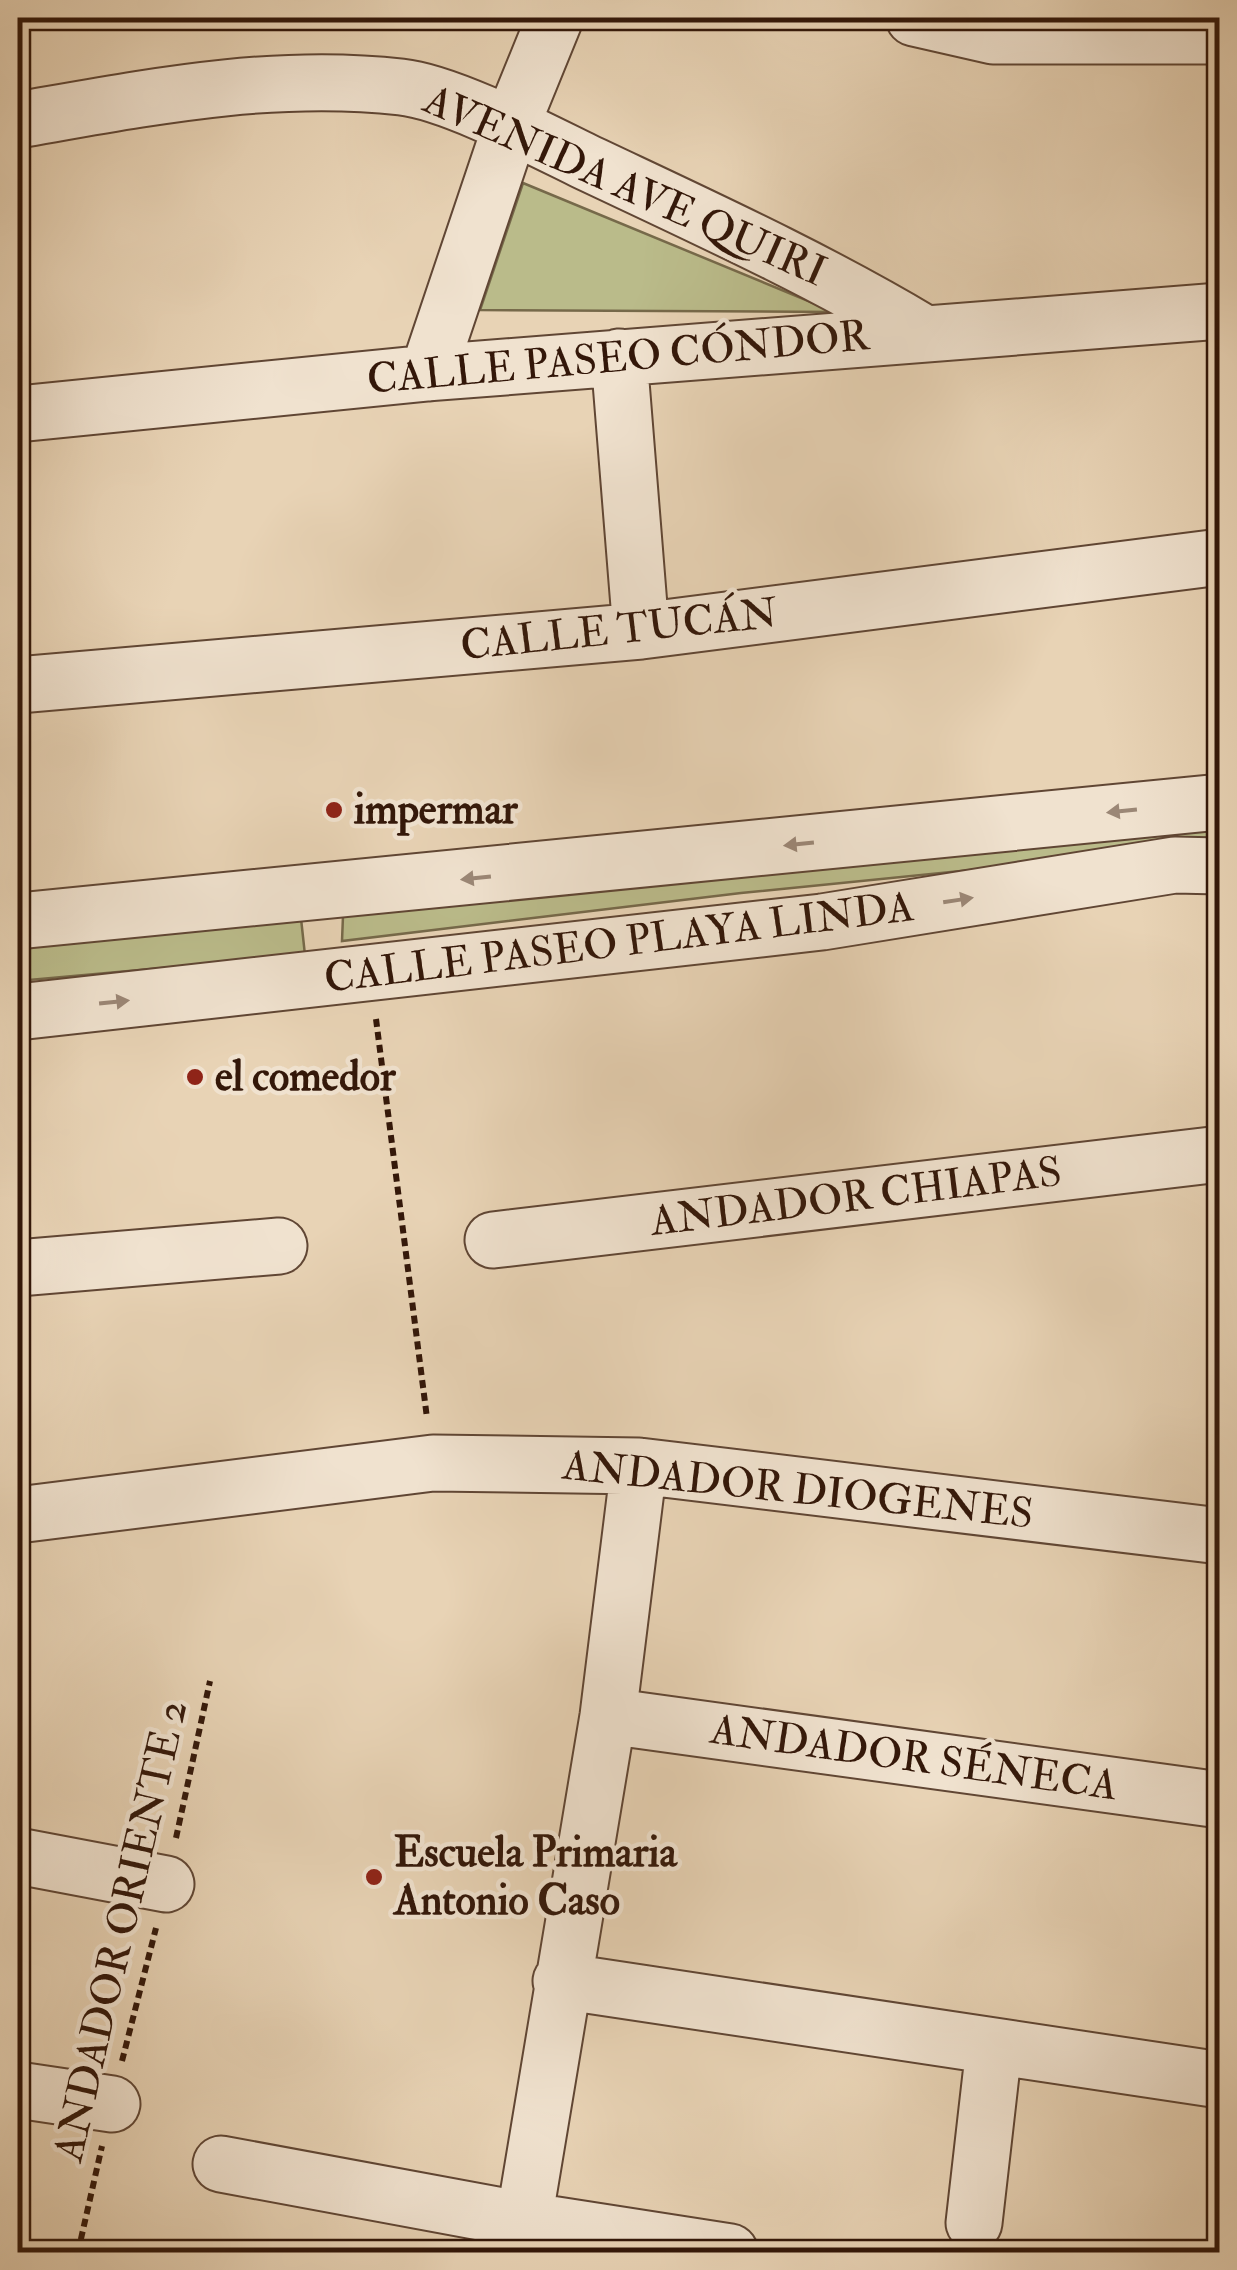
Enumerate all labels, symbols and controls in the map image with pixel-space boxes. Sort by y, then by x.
street label: AVENIDA AVE QUIRI [415,73,834,298]
street label: CALLE PASEO CÓNDOR [365,308,872,406]
street label: CALLE TUCÁN [458,585,780,673]
place label: impermar [353,784,519,836]
marker: impermar [323,799,345,821]
one-way arrow [1106,803,1138,819]
one-way arrow [783,836,815,852]
one-way arrow [460,870,491,886]
street label: CALLE PASEO PLAYA LINDA [321,881,917,1005]
one-way arrow [943,892,974,907]
one-way arrow [99,994,131,1010]
place label: el comedor [215,1051,397,1103]
marker: el comedor [184,1066,206,1088]
street label: ANDADOR CHIAPAS [647,1146,1064,1248]
street label: ANDADOR DIOGENES [559,1439,1036,1541]
street label: ANDADOR ORIENTE 2 [42,1695,199,2168]
street label: ANDADOR SÉNECA [706,1702,1121,1812]
place label: Escuela Primaria Antonio Caso [392,1827,678,1927]
marker: Escuela Primaria Antonio Caso [363,1866,385,1888]

